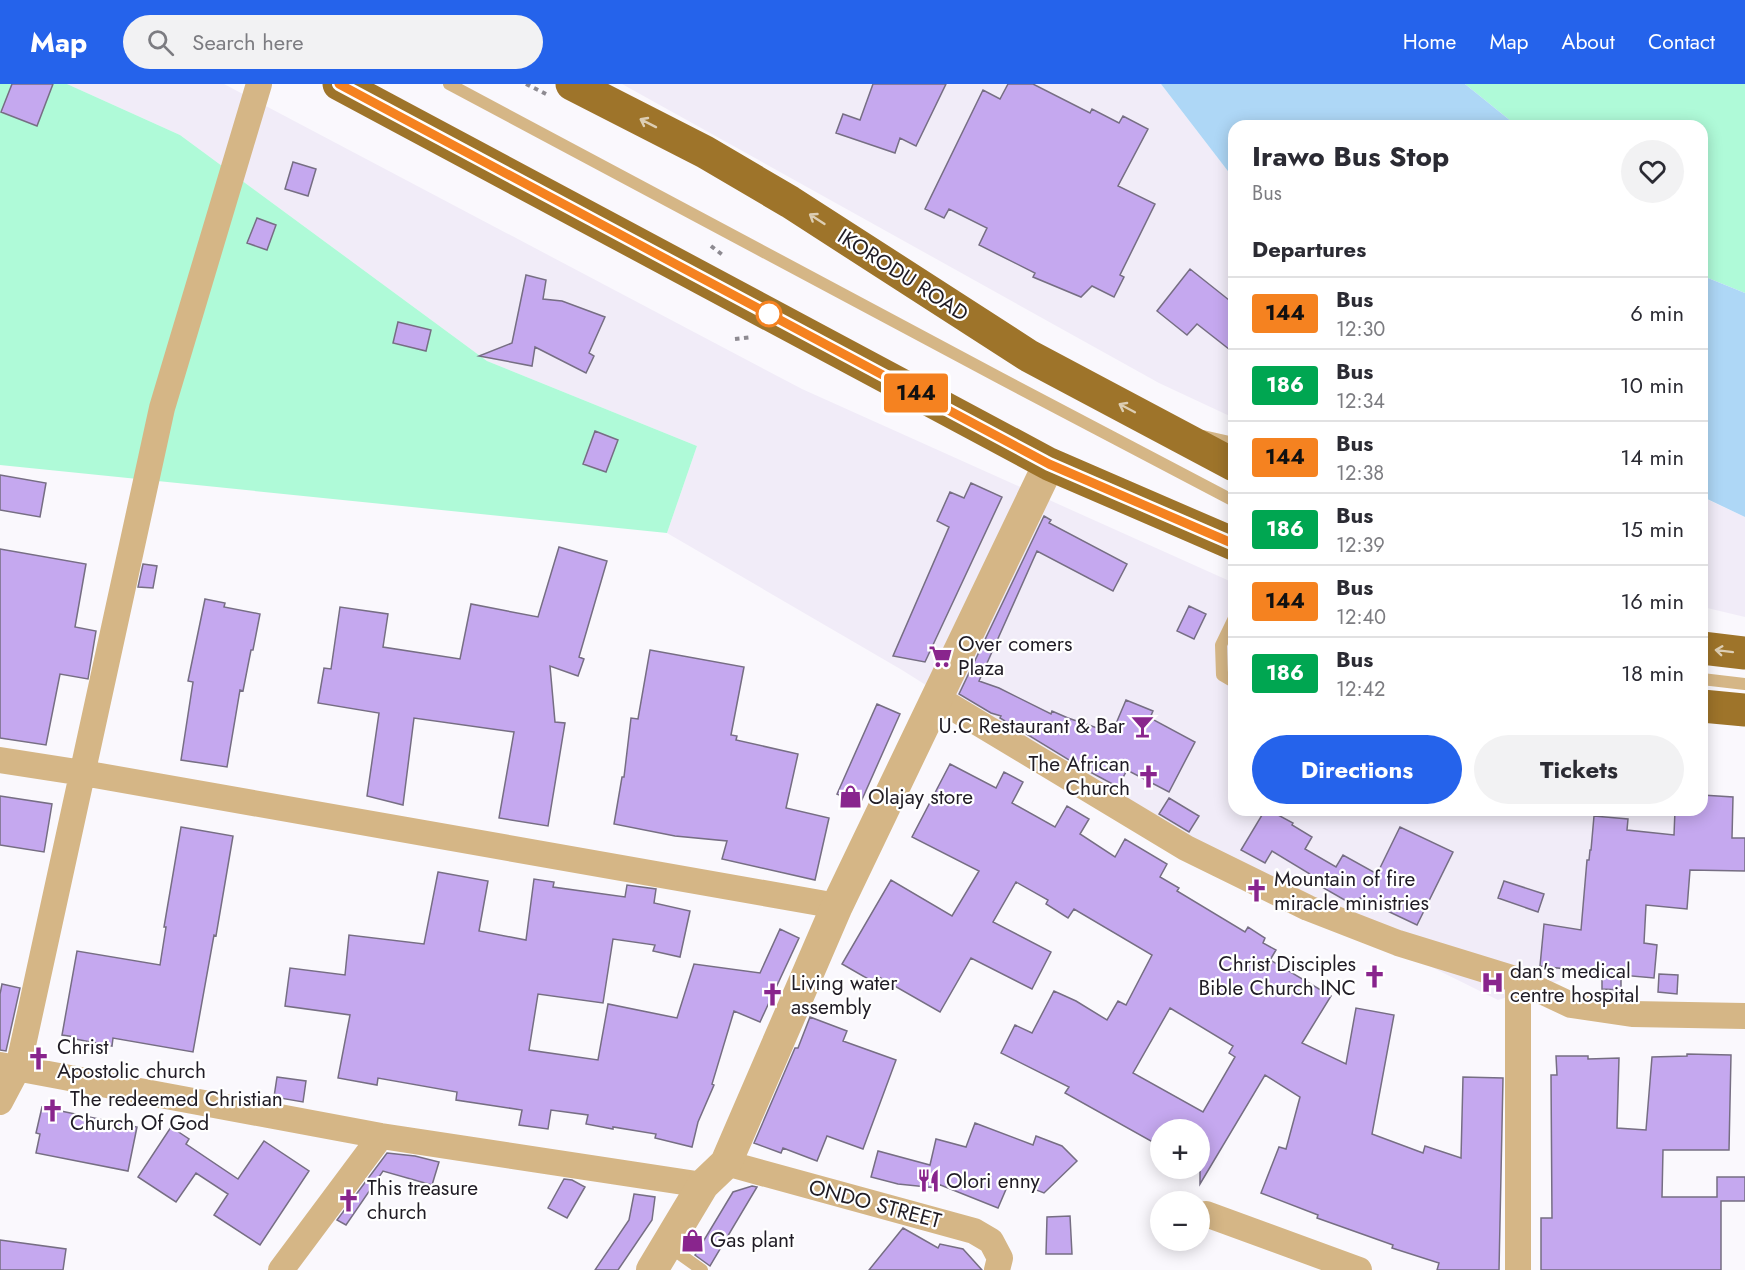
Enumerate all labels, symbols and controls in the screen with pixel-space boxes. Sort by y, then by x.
search box [123,15,543,69]
text: Map [30,22,87,63]
icon: search [144,26,177,59]
text: Search here [192,26,304,58]
text: Home [1403,27,1456,57]
text: Map [1489,27,1529,57]
text: About [1562,27,1615,57]
text: Contact [1648,27,1715,57]
one-way arrow [640,117,657,129]
text: Irawo Bus Stop [1252,136,1449,177]
button: heart [1621,140,1684,203]
text: Bus [1252,179,1282,208]
one-way arrow [809,213,826,225]
street label: IKORODU ROAD [832,221,974,329]
text: Departures [1252,233,1366,265]
text: Bus [1336,283,1373,315]
text: 6 min [1630,297,1684,329]
text: 144 [1265,298,1305,328]
unlabelled marker [756,301,782,327]
text: 12:30 [1336,315,1385,344]
text: Bus [1336,355,1373,387]
text: 10 min [1620,369,1684,401]
text: 186 [1266,370,1304,400]
line badge: 144 [882,374,950,412]
text: 144 [896,378,936,408]
text: 12:34 [1336,387,1385,416]
one-way arrow [1119,402,1136,414]
text: Bus [1336,427,1373,459]
text: 14 min [1620,441,1684,473]
text: 144 [1265,442,1305,472]
text: 12:38 [1336,459,1384,488]
text: Bus [1336,499,1373,531]
text: 15 min [1621,513,1684,545]
text: 186 [1266,514,1304,544]
text: 12:39 [1336,531,1385,560]
text: Bus [1336,571,1373,603]
text: 16 min [1620,585,1684,617]
text: 144 [1265,586,1305,616]
text: 12:40 [1336,603,1386,632]
place label: Over comers Plaza [958,629,1073,683]
supermarket icon: Over comers Plaza [927,643,953,669]
text: Bus [1336,643,1373,675]
one-way arrow [1714,645,1734,656]
text: 18 min [1621,657,1684,689]
text: 186 [1266,658,1304,688]
text: 12:42 [1336,675,1385,704]
place label: U.C Restaurant & Bar [938,711,1126,741]
bar icon: U.C Restaurant & Bar [1130,713,1156,739]
button: Directions [1252,735,1462,804]
button: Tickets [1474,735,1684,804]
place label: The African Church [1028,749,1130,803]
church icon: The African Church [1135,763,1161,789]
place label: Olajay store [868,782,973,812]
shop icon: Olajay store [837,784,863,810]
place label: Mountain of fire miracle ministries [1274,864,1429,918]
church icon: Mountain of fire miracle ministries [1243,878,1269,904]
place label: Christ Disciples Bible Church INC [1198,949,1356,1003]
place label: dan's medical centre hospital [1510,956,1639,1010]
church icon: Christ Disciples Bible Church INC [1361,963,1387,989]
place label: Living water assembly [791,968,898,1022]
hospital icon: dan's medical centre hospital [1479,970,1505,996]
church icon: Living water assembly [760,982,786,1008]
place label: Christ Apostolic church [57,1032,206,1086]
church icon: Christ Apostolic church [26,1046,52,1072]
place label: The redeemed Christian Church Of God [70,1084,283,1138]
church icon: The redeemed Christian Church Of God [39,1098,65,1124]
map controls [1150,1119,1210,1251]
button: + [1150,1119,1210,1179]
place label: Olori enny [946,1166,1041,1196]
restaurant icon: Olori enny [915,1168,941,1194]
street label: ONDO STREET [805,1172,945,1236]
place label: This treasure church [367,1173,478,1227]
church icon: This treasure church [336,1187,362,1213]
button: − [1150,1191,1210,1251]
place label: Gas plant [710,1225,794,1255]
shop icon: Gas plant [679,1227,705,1253]

